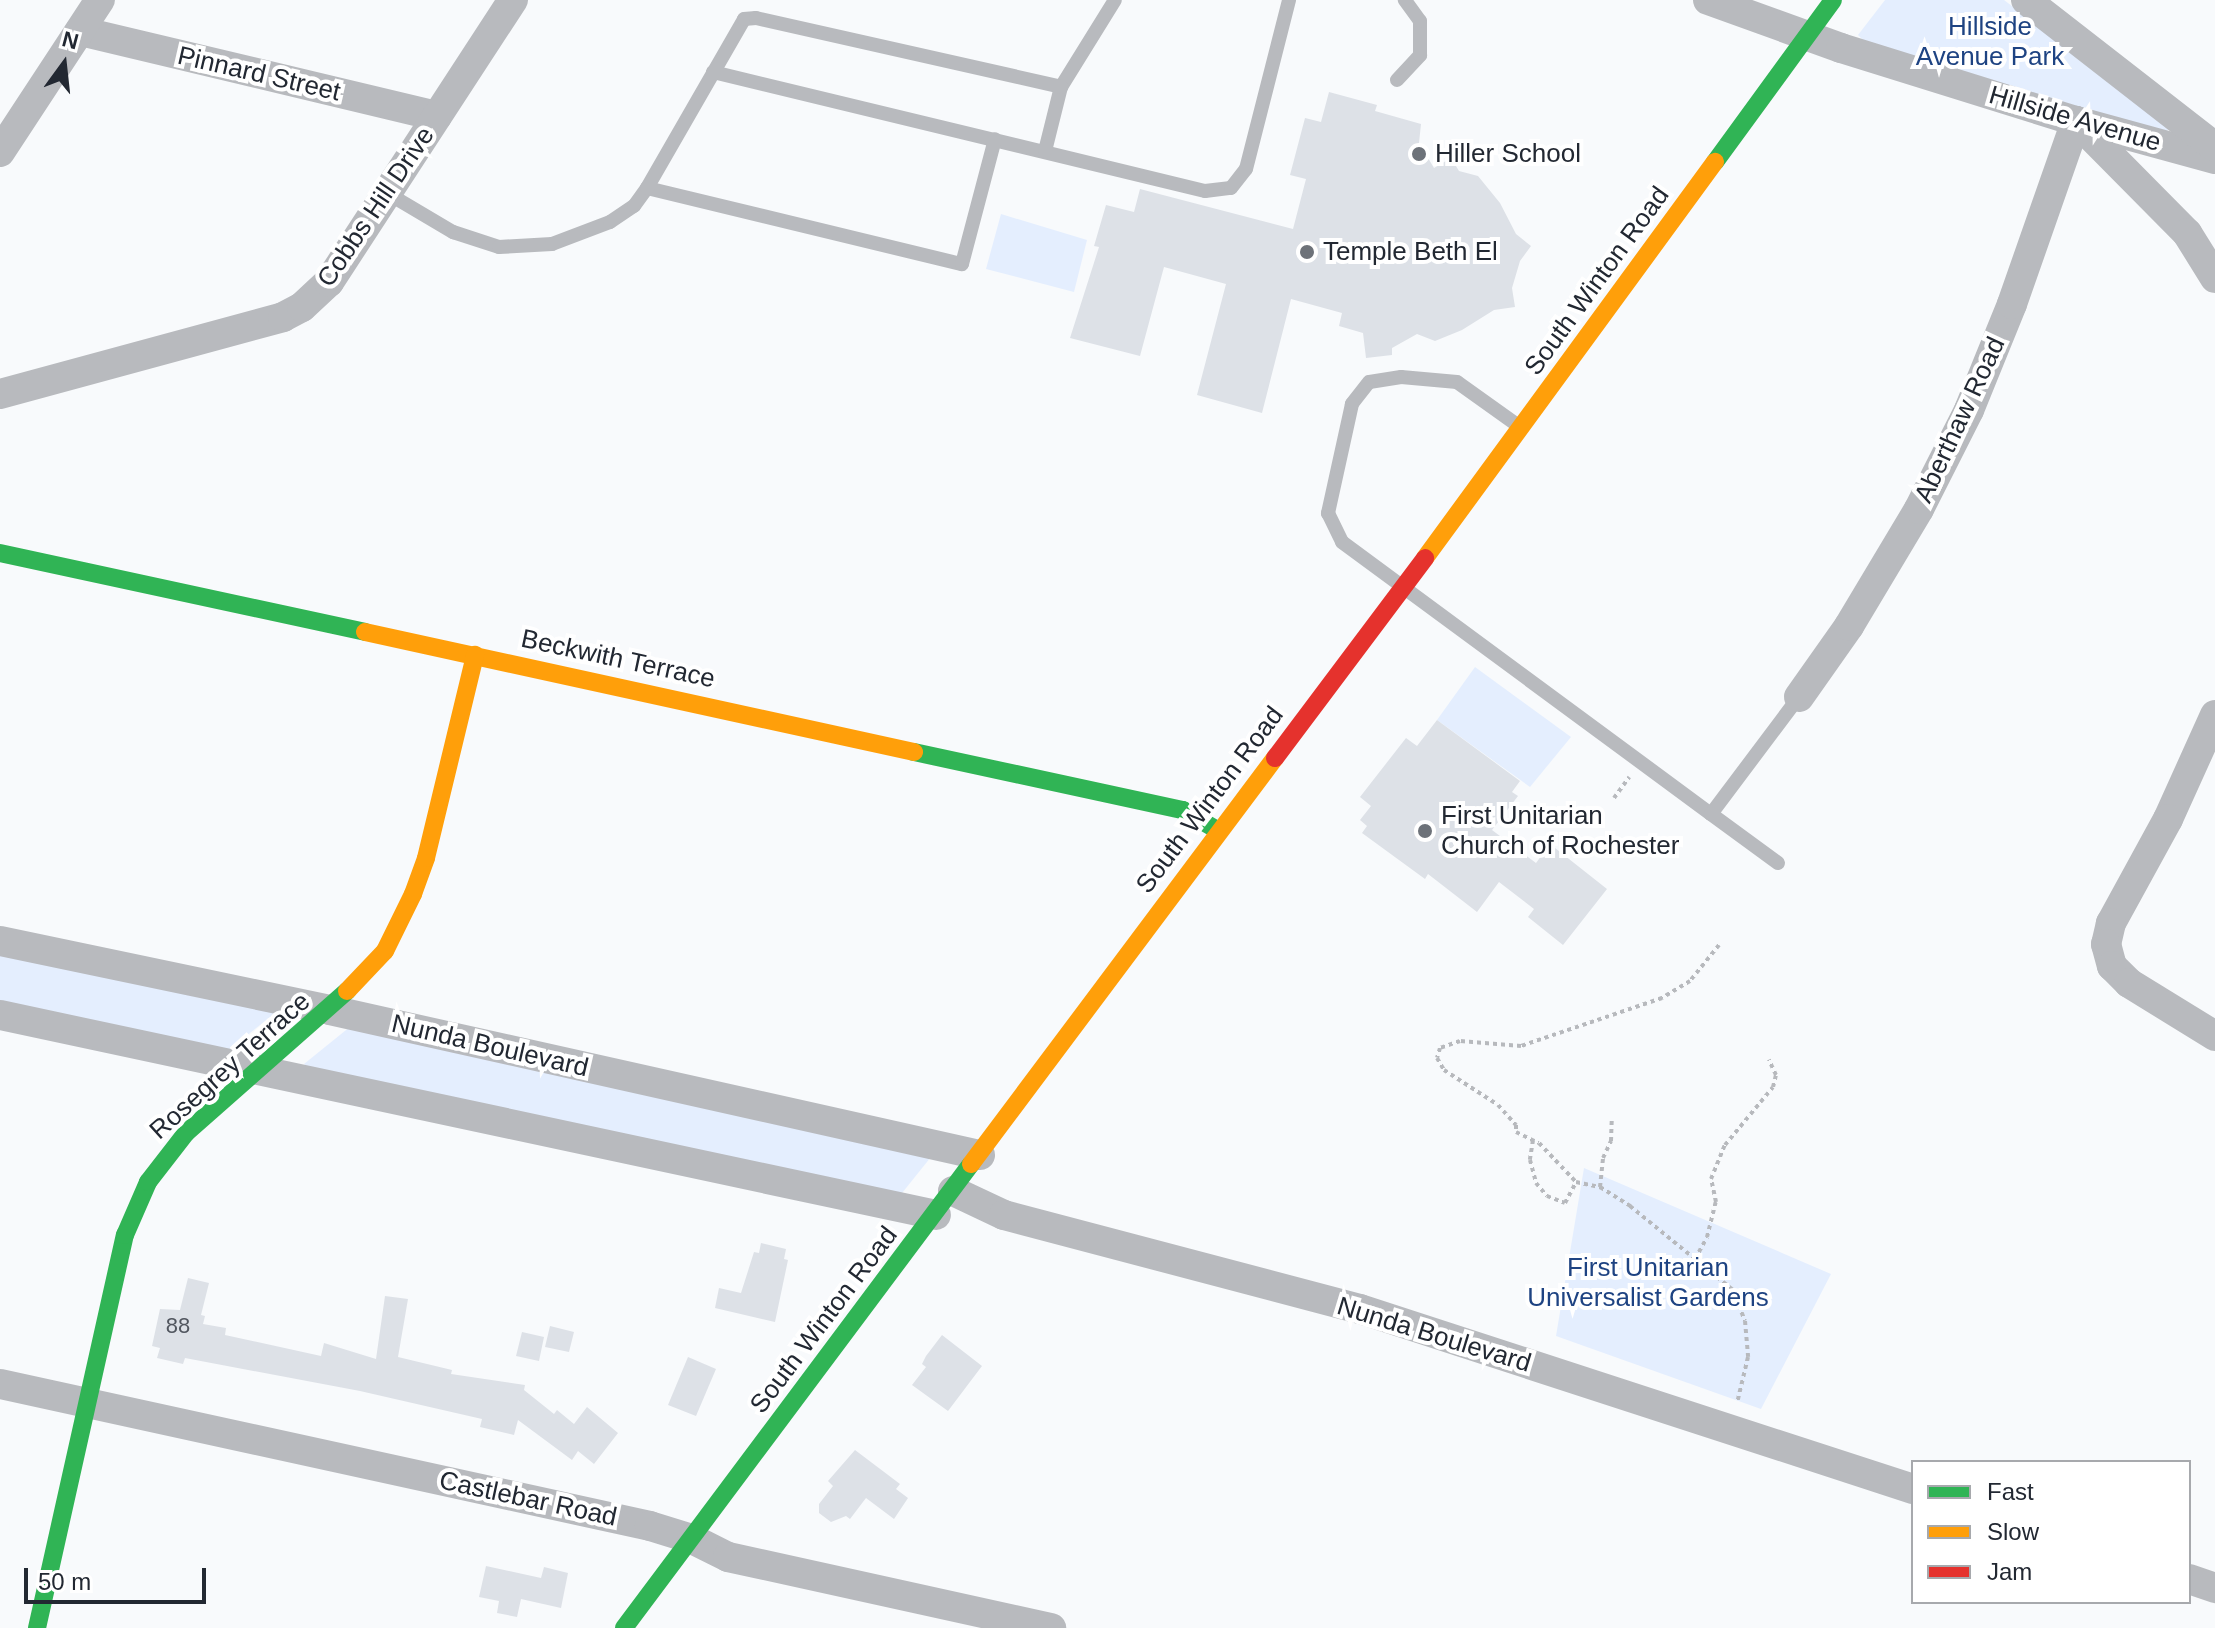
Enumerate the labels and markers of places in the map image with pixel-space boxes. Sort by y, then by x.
place label: Hiller School [1435,138,1581,170]
marker: Hiller School [1410,145,1428,163]
place label: Temple Beth El [1323,236,1498,268]
marker: Temple Beth El [1298,243,1316,261]
place label: First Unitarian Church of Rochester [1441,800,1679,862]
marker: First Unitarian Church of Rochester [1416,822,1434,840]

